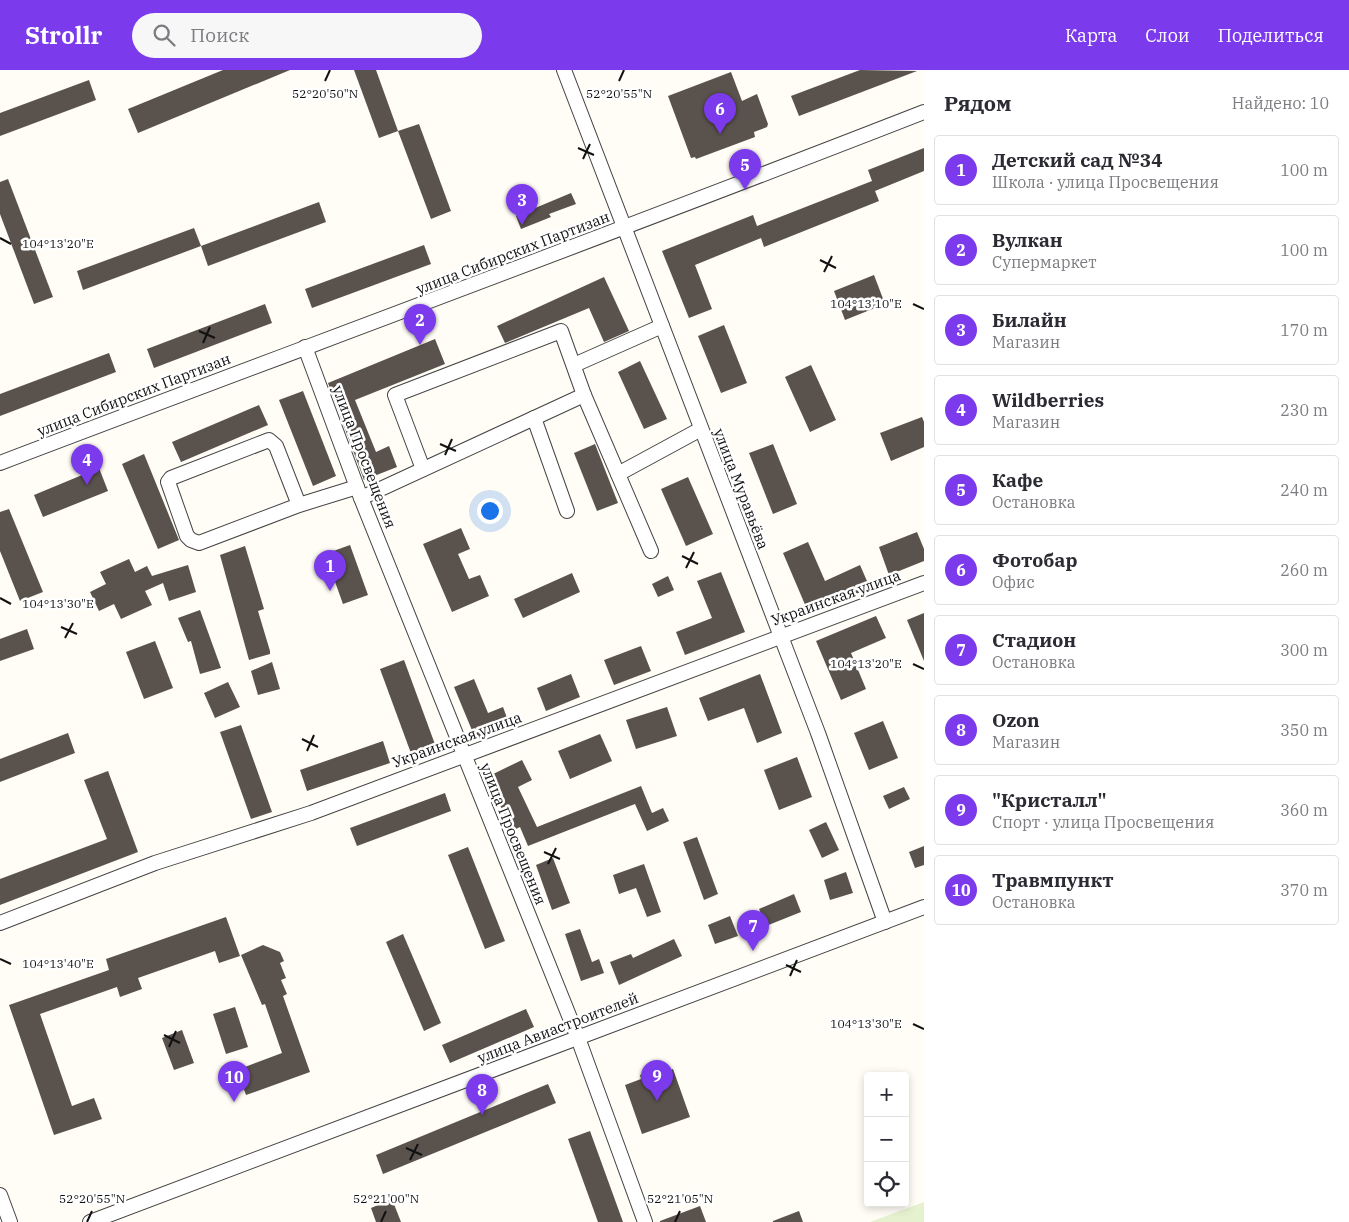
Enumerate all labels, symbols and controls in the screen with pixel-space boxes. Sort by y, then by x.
search box [132,13,482,58]
text: Strollr [25,19,102,51]
icon: search [150,21,178,49]
text: Поиск [190,23,249,47]
text: Карта [1065,24,1117,47]
text: Слои [1145,24,1190,47]
text: Поделиться [1218,24,1324,47]
text: 52°20'50"N [292,86,358,101]
text: 52°20'55"N [586,86,652,101]
text: Рядом [944,89,1012,117]
pin: 6 [704,93,736,134]
text: Найдено: 10 [1232,93,1329,113]
text: Детский сад №34 [992,148,1163,172]
pin: 5 [729,149,761,190]
text: 1 [956,160,966,180]
text: 100 m [1280,160,1328,180]
text: Школа · улица Просвещения [992,172,1219,192]
pin: 3 [506,184,538,225]
street label: улица Сибирских Партизан [413,207,612,298]
text: Вулкан [992,228,1063,252]
text: 104°13'20"E [22,236,94,251]
text: 2 [956,240,966,260]
text: 100 m [1280,240,1328,260]
text: Супермаркет [992,252,1097,272]
text: 104°13'10"E [830,296,902,311]
pin: 2 [404,304,436,345]
text: Билайн [992,308,1067,332]
text: 3 [956,320,966,340]
text: 170 m [1280,320,1328,340]
text: Магазин [992,332,1060,352]
street label: улица Сибирских Партизан [34,349,233,440]
street label: улица Просвещения [328,383,400,531]
text: Wildberries [992,388,1104,412]
text: 4 [956,400,966,420]
text: 230 m [1280,400,1328,420]
text: Магазин [992,412,1060,432]
street label: улица Муравьёва [710,426,773,552]
pin: 4 [71,444,103,485]
text: Кафе [992,468,1043,492]
text: 5 [956,480,966,500]
text: 240 m [1280,480,1328,500]
text: Остановка [992,492,1075,512]
your location [477,498,503,524]
text: Фотобар [992,548,1077,572]
pin: 1 [314,550,346,591]
text: 6 [956,560,966,580]
text: 260 m [1280,560,1328,580]
street label: Украинская улица [769,565,903,630]
text: Офис [992,572,1035,592]
text: 104°13'30"E [22,596,94,611]
text: Стадион [992,628,1076,652]
text: 7 [956,640,966,660]
text: 300 m [1280,640,1328,660]
text: Остановка [992,652,1075,672]
text: 104°13'20"E [830,656,902,671]
street label: Украинская улица [390,707,524,772]
text: Ozon [992,708,1040,732]
text: 8 [956,720,966,740]
text: 350 m [1280,720,1328,740]
text: Магазин [992,732,1060,752]
street label: улица Просвещения [476,760,551,908]
text: "Кристалл" [992,788,1107,812]
text: 9 [956,800,966,820]
text: 360 m [1280,800,1328,820]
text: Спорт · улица Просвещения [992,812,1214,832]
text: Травмпункт [992,868,1114,892]
text: 10 [951,880,971,900]
text: 370 m [1280,880,1328,900]
text: Остановка [992,892,1075,912]
pin: 7 [737,910,769,951]
text: 104°13'40"E [22,956,94,971]
street label: улица Авиастроителей [475,988,641,1067]
text: 104°13'30"E [830,1016,902,1031]
pin: 9 [641,1060,673,1101]
pin: 10 [218,1061,250,1102]
map controls [864,1072,909,1207]
button: + [864,1072,909,1117]
pin: 8 [466,1074,498,1115]
button: − [864,1117,909,1162]
button: locate [864,1162,909,1207]
text: 52°20'55"N [59,1191,125,1206]
text: 52°21'00"N [353,1191,419,1206]
text: 52°21'05"N [647,1191,713,1206]

